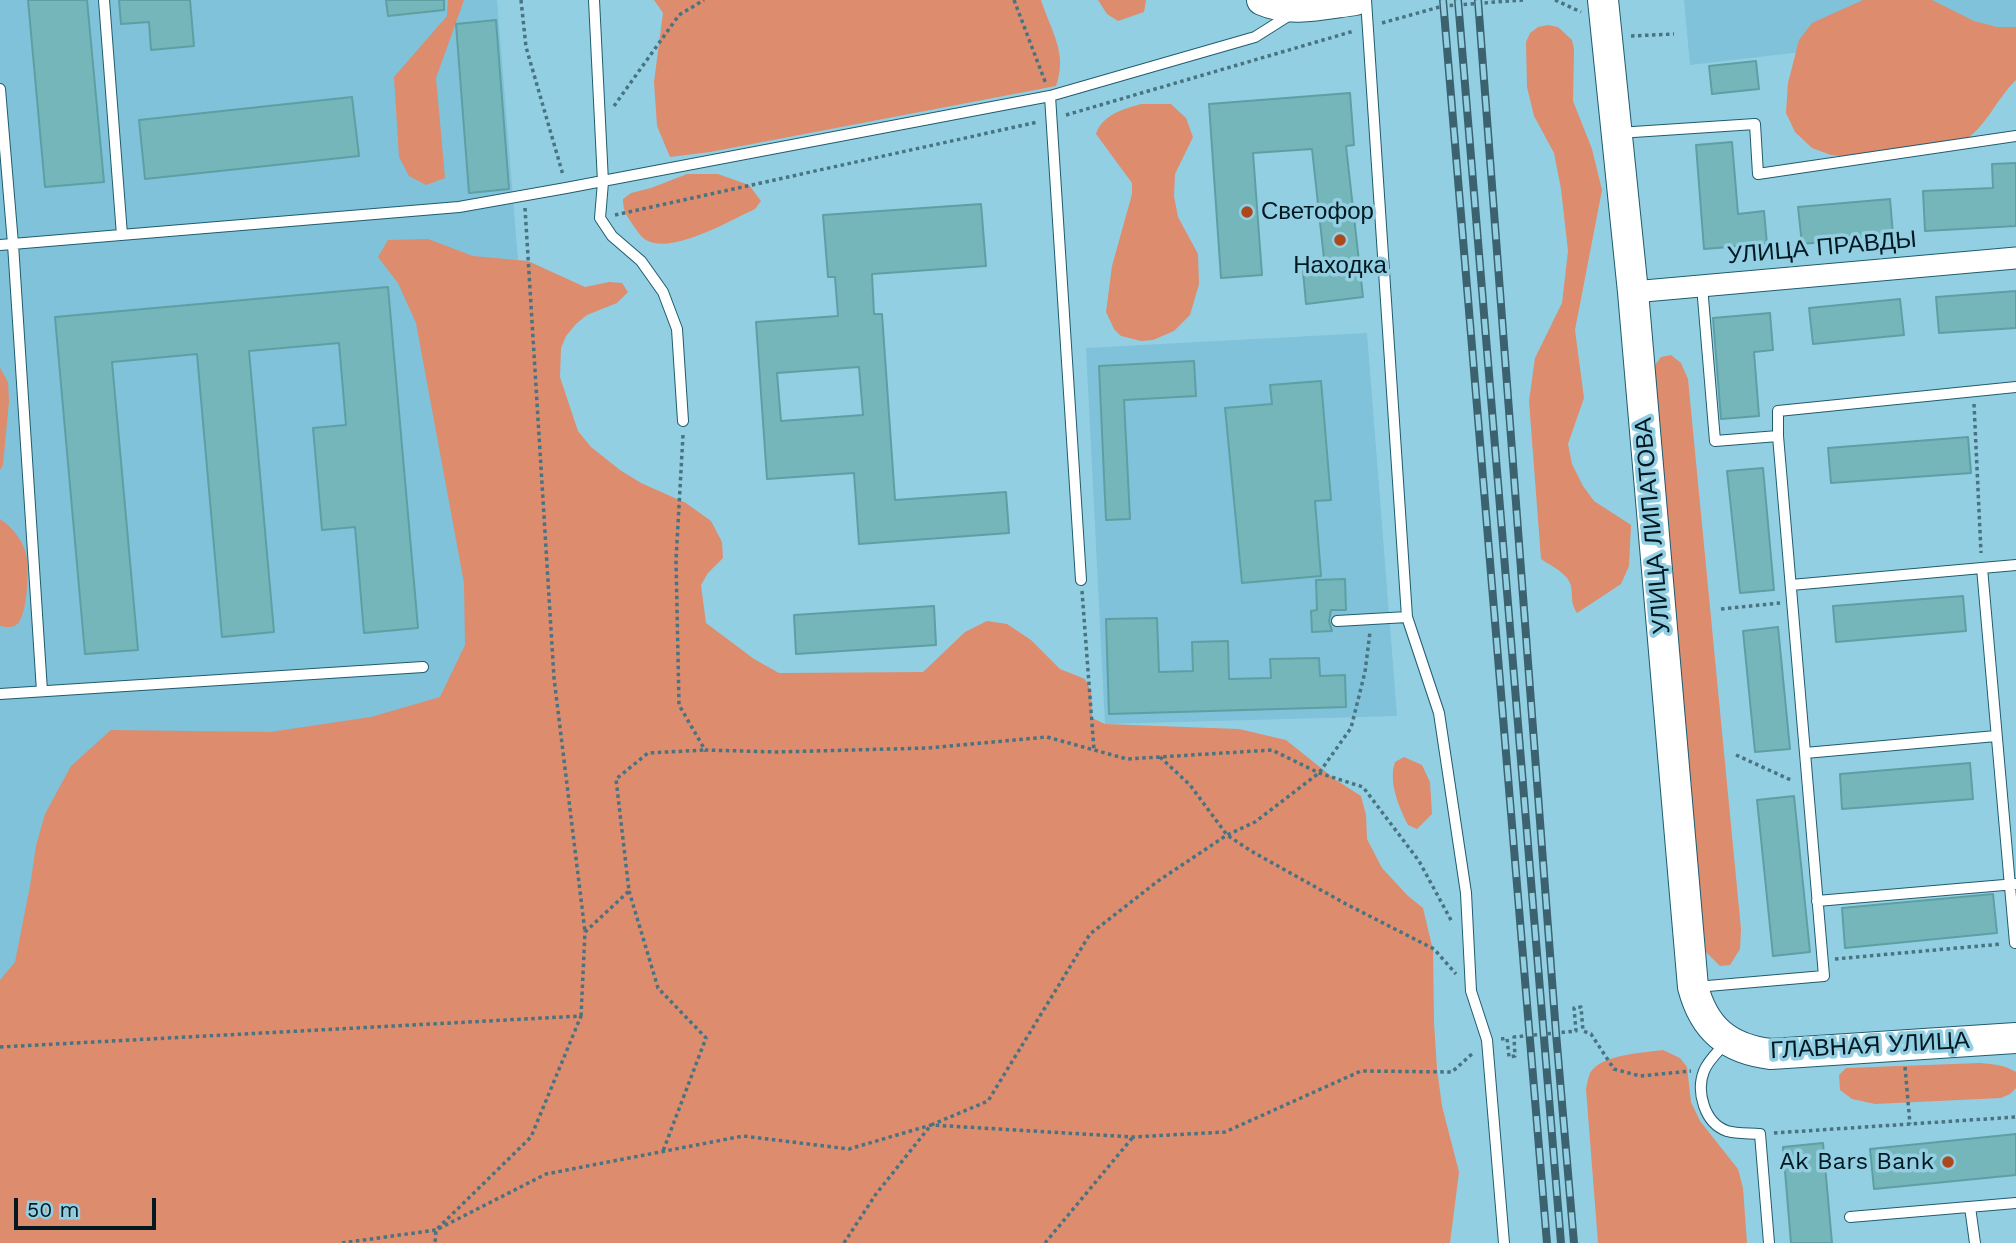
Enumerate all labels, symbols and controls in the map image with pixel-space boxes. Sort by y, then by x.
place label: Светофор [1261,198,1374,226]
marker: Светофор [1239,204,1255,220]
street label: УЛИЦА ПРАВДЫ [1726,225,1918,271]
marker: Находка [1332,232,1348,248]
place label: Находка [1293,252,1387,280]
street label: УЛИЦА ЛИПАТОВА [1629,417,1677,635]
street label: ГЛАВНАЯ УЛИЦА [1770,1026,1970,1066]
place label: Ak Bars Bank [1779,1148,1934,1176]
marker: Ak Bars Bank [1940,1154,1956,1170]
scale bar [18,1184,159,1228]
text: 50 m [27,1197,79,1222]

